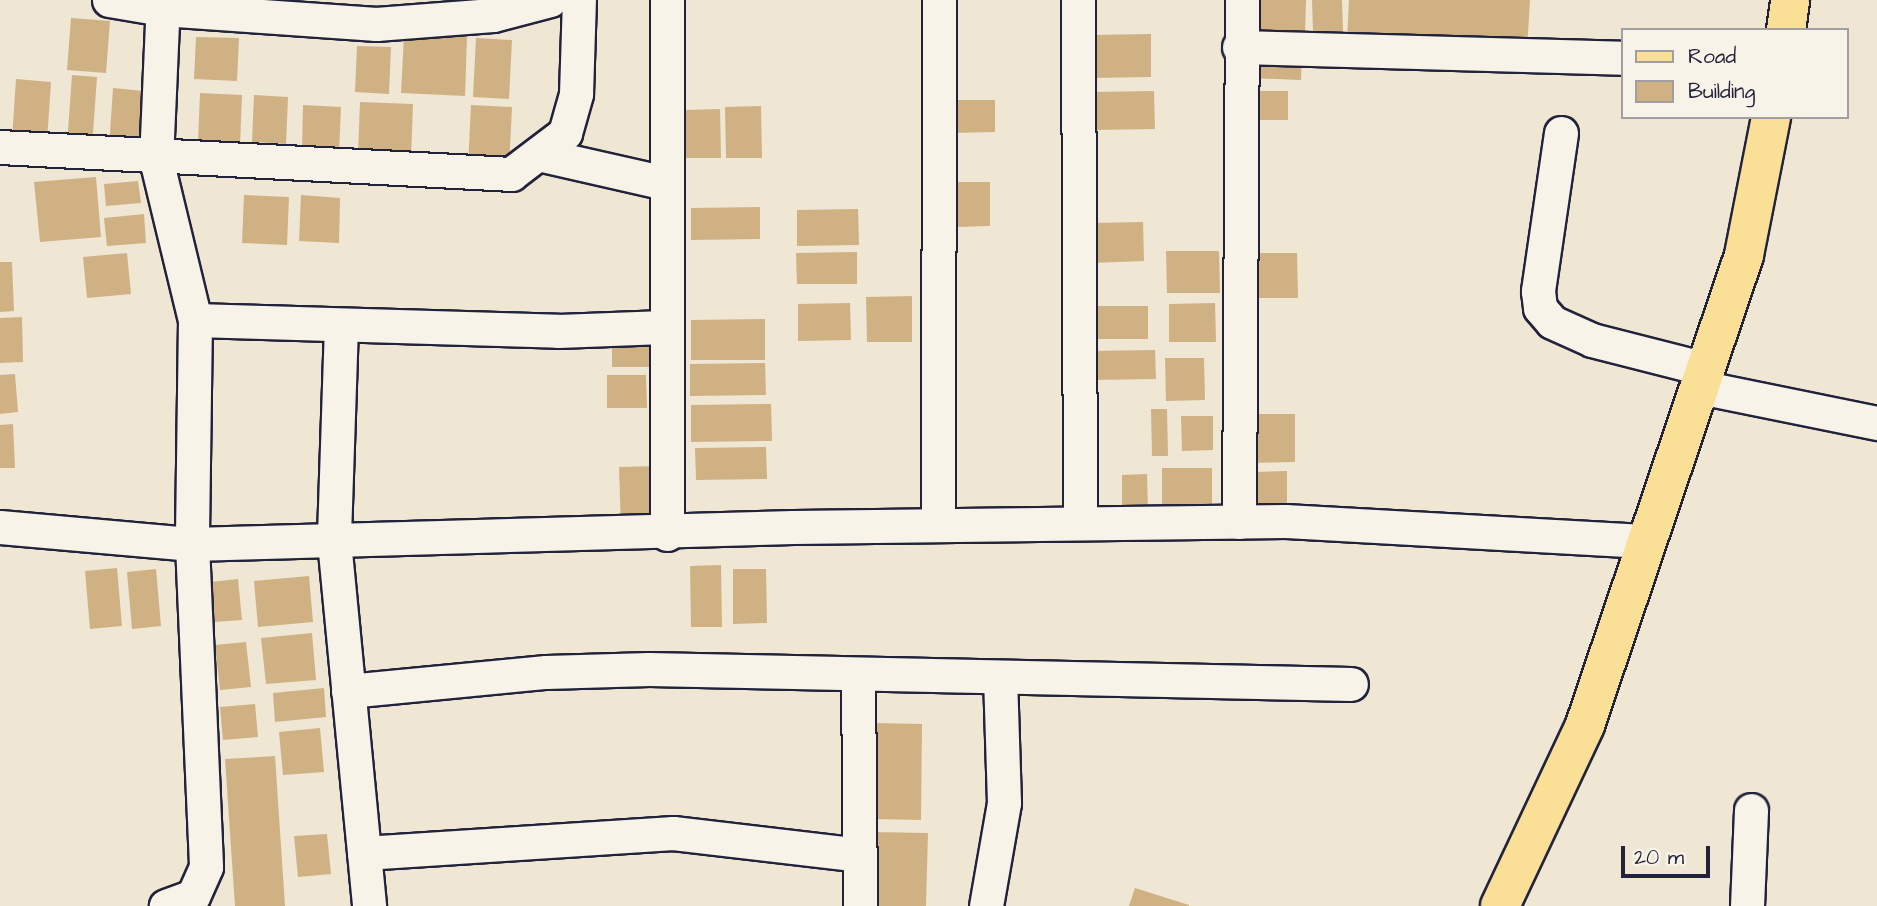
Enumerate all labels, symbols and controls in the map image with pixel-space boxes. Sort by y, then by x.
legend [1622,28,1849,119]
text: Road [1688,42,1736,71]
text: Building [1688,77,1755,106]
scale bar [1625,832,1714,876]
text: 20 m [1634,843,1684,872]

